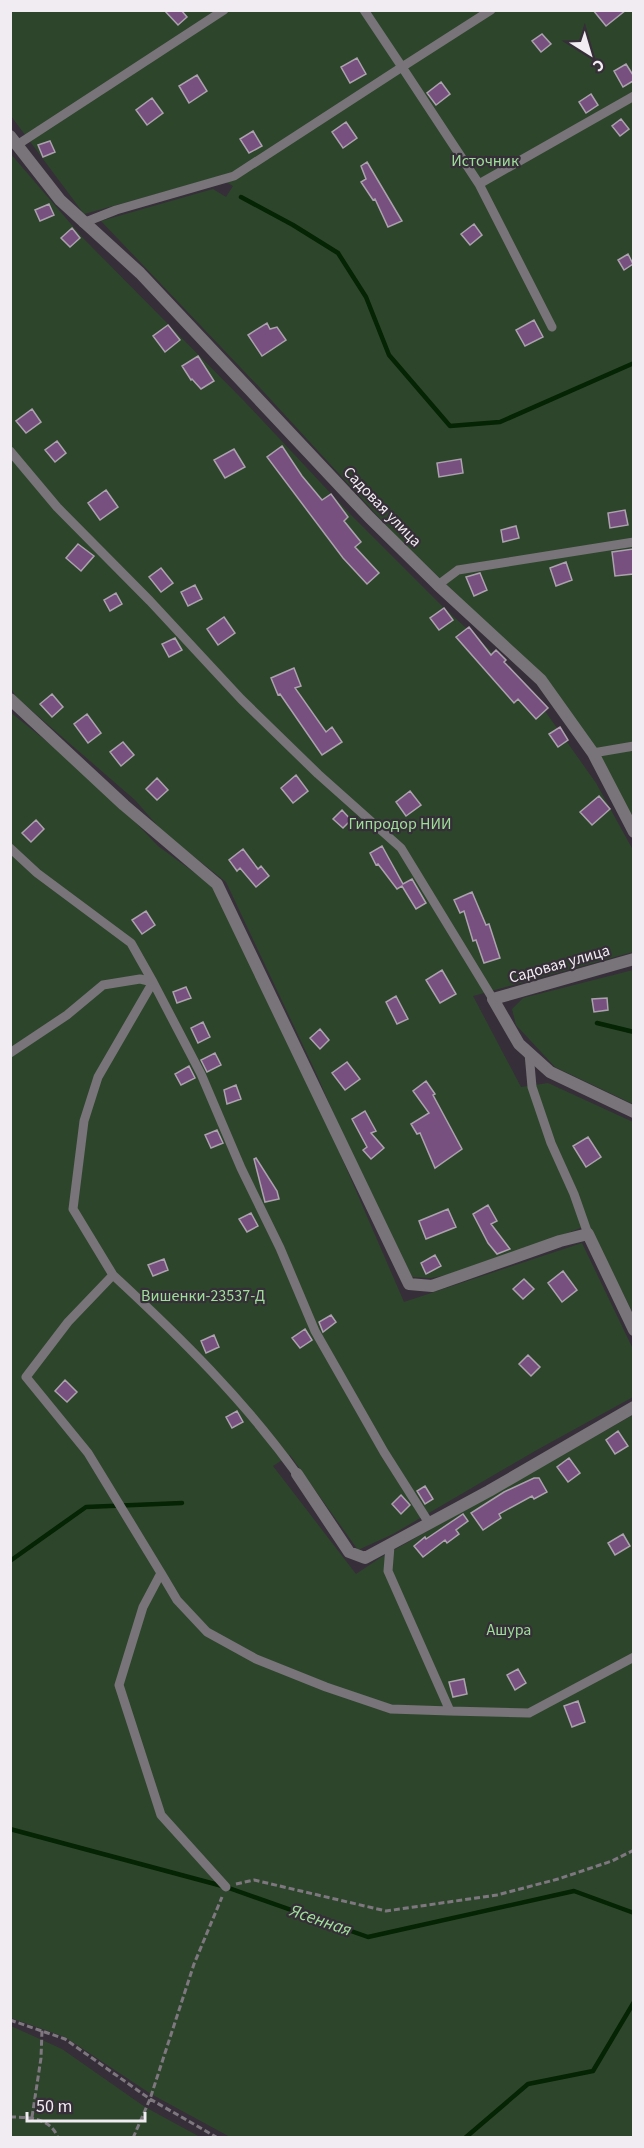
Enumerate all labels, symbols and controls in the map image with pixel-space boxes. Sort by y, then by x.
north arrow [560,24,620,84]
text: С [588,54,609,77]
park label: Источник [451,150,519,172]
street label: Садовая улица [338,462,426,552]
park label: Гипродор НИИ [348,813,452,835]
street label: Садовая улица [506,939,612,989]
park label: Вишенки-23537-Д [141,1285,265,1307]
park label: Ашура [487,1619,531,1641]
water label: Ясенная [286,1898,355,1943]
scale bar [27,2085,146,2123]
text: 50 m [36,2094,72,2119]

